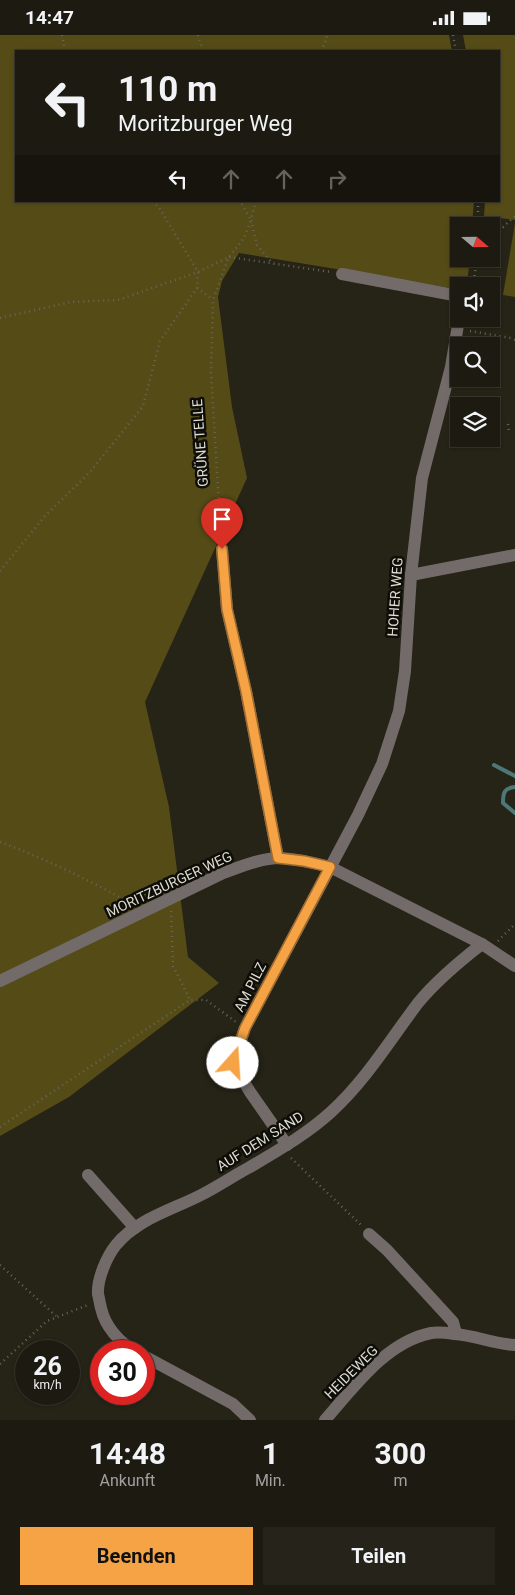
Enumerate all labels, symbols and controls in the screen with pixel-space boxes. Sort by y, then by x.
text: 14:47 [25,6,74,29]
text: 110 m [118,69,217,110]
icon: left [35,70,100,135]
text: Moritzburger Weg [118,111,293,136]
icon: left [164,165,192,193]
icon: ahead [217,165,245,193]
icon: ahead [270,165,298,193]
icon: right [323,165,351,193]
north arrow [450,217,500,267]
map controls [450,217,500,447]
button: sound [450,277,500,327]
button: search [450,337,500,387]
button: layers [450,397,500,447]
street label: GRÜNE TELLE [189,399,211,487]
pin [201,498,243,549]
icon: arrive [208,505,236,533]
street label: HOHER WEG [384,557,406,637]
street label: MORITZBURGER WEG [104,848,234,920]
street label: AM PILZ [231,960,269,1014]
position arrow [206,1036,258,1088]
street label: AUF DEM SAND [214,1108,306,1174]
speed limit sign: 30 [90,1340,155,1405]
street label: HEIDEWEG [321,1342,381,1402]
text: 26 [33,1352,62,1381]
text: km/h [33,1378,62,1392]
text: 14:48 [89,1436,166,1471]
text: 1 [262,1436,279,1471]
text: 300 [375,1436,426,1471]
text: Ankunft [100,1471,155,1490]
text: Min. [255,1471,286,1490]
text: m [393,1471,407,1490]
button: Beenden [20,1527,253,1585]
button: Teilen [263,1527,495,1585]

